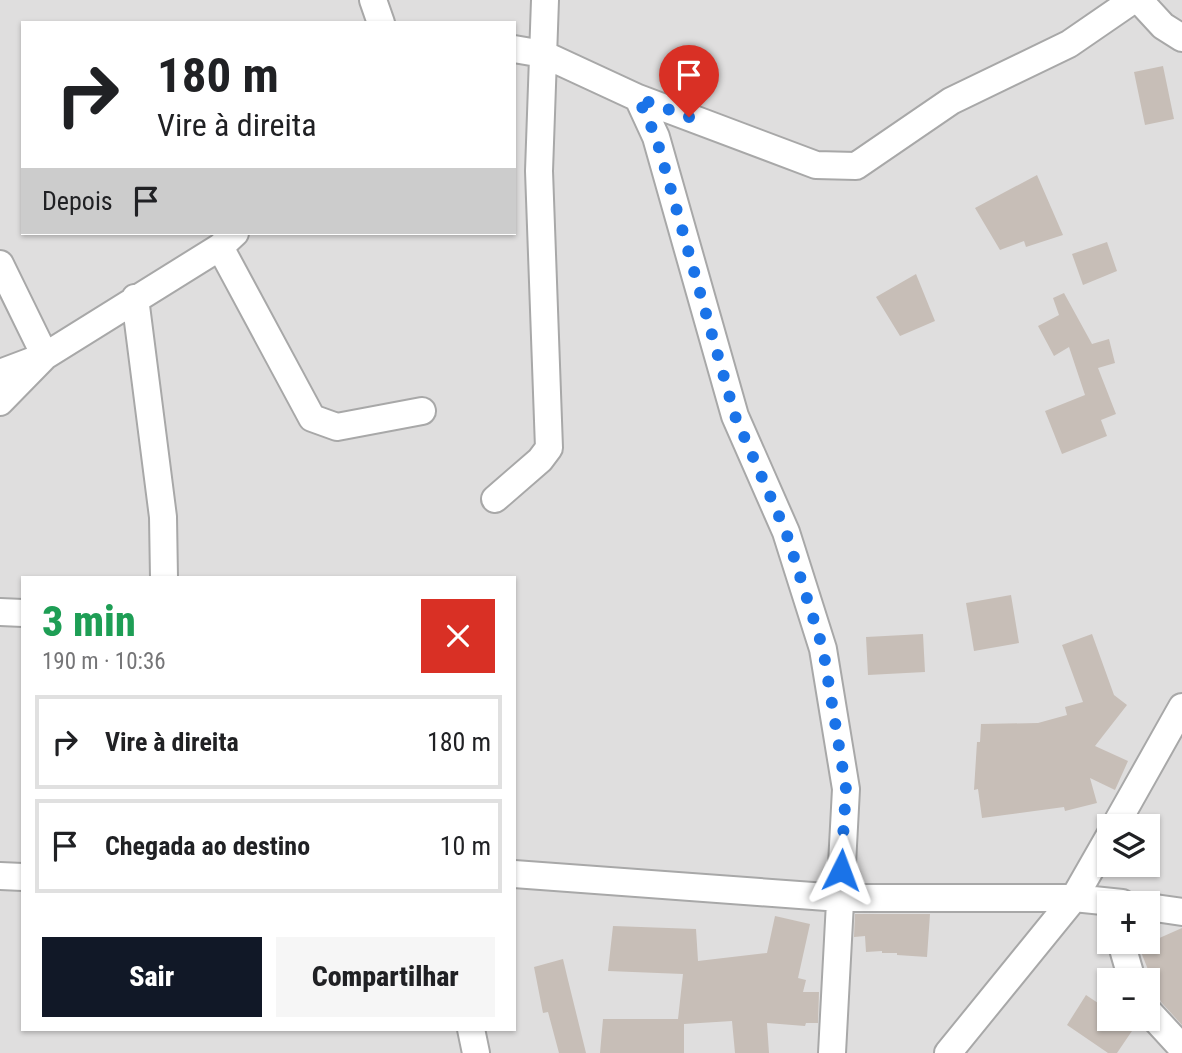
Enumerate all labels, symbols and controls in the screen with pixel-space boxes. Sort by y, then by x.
pin [659,45,719,117]
text: 180 m [157,47,279,104]
icon: right [42,49,133,140]
icon: arrive [670,56,708,94]
text: Vire à direita [157,106,317,144]
icon: arrive [127,182,165,220]
text: Depois [42,186,113,216]
text: 3 min [42,597,136,646]
button: close [421,599,495,673]
text: 190 m · 10:36 [42,648,166,675]
icon: right [46,723,84,761]
text: Vire à direita [105,727,239,757]
text: 180 m [427,727,491,757]
map controls [1097,814,1160,1031]
button: layers [1097,814,1160,877]
icon: arrive [46,827,84,865]
text: Chegada ao destino [105,831,310,861]
text: 10 m [440,831,491,861]
position arrow [804,833,878,907]
button: + [1097,891,1160,954]
button: Sair [42,937,262,1017]
button: Compartilhar [276,937,495,1017]
button: − [1097,968,1160,1031]

